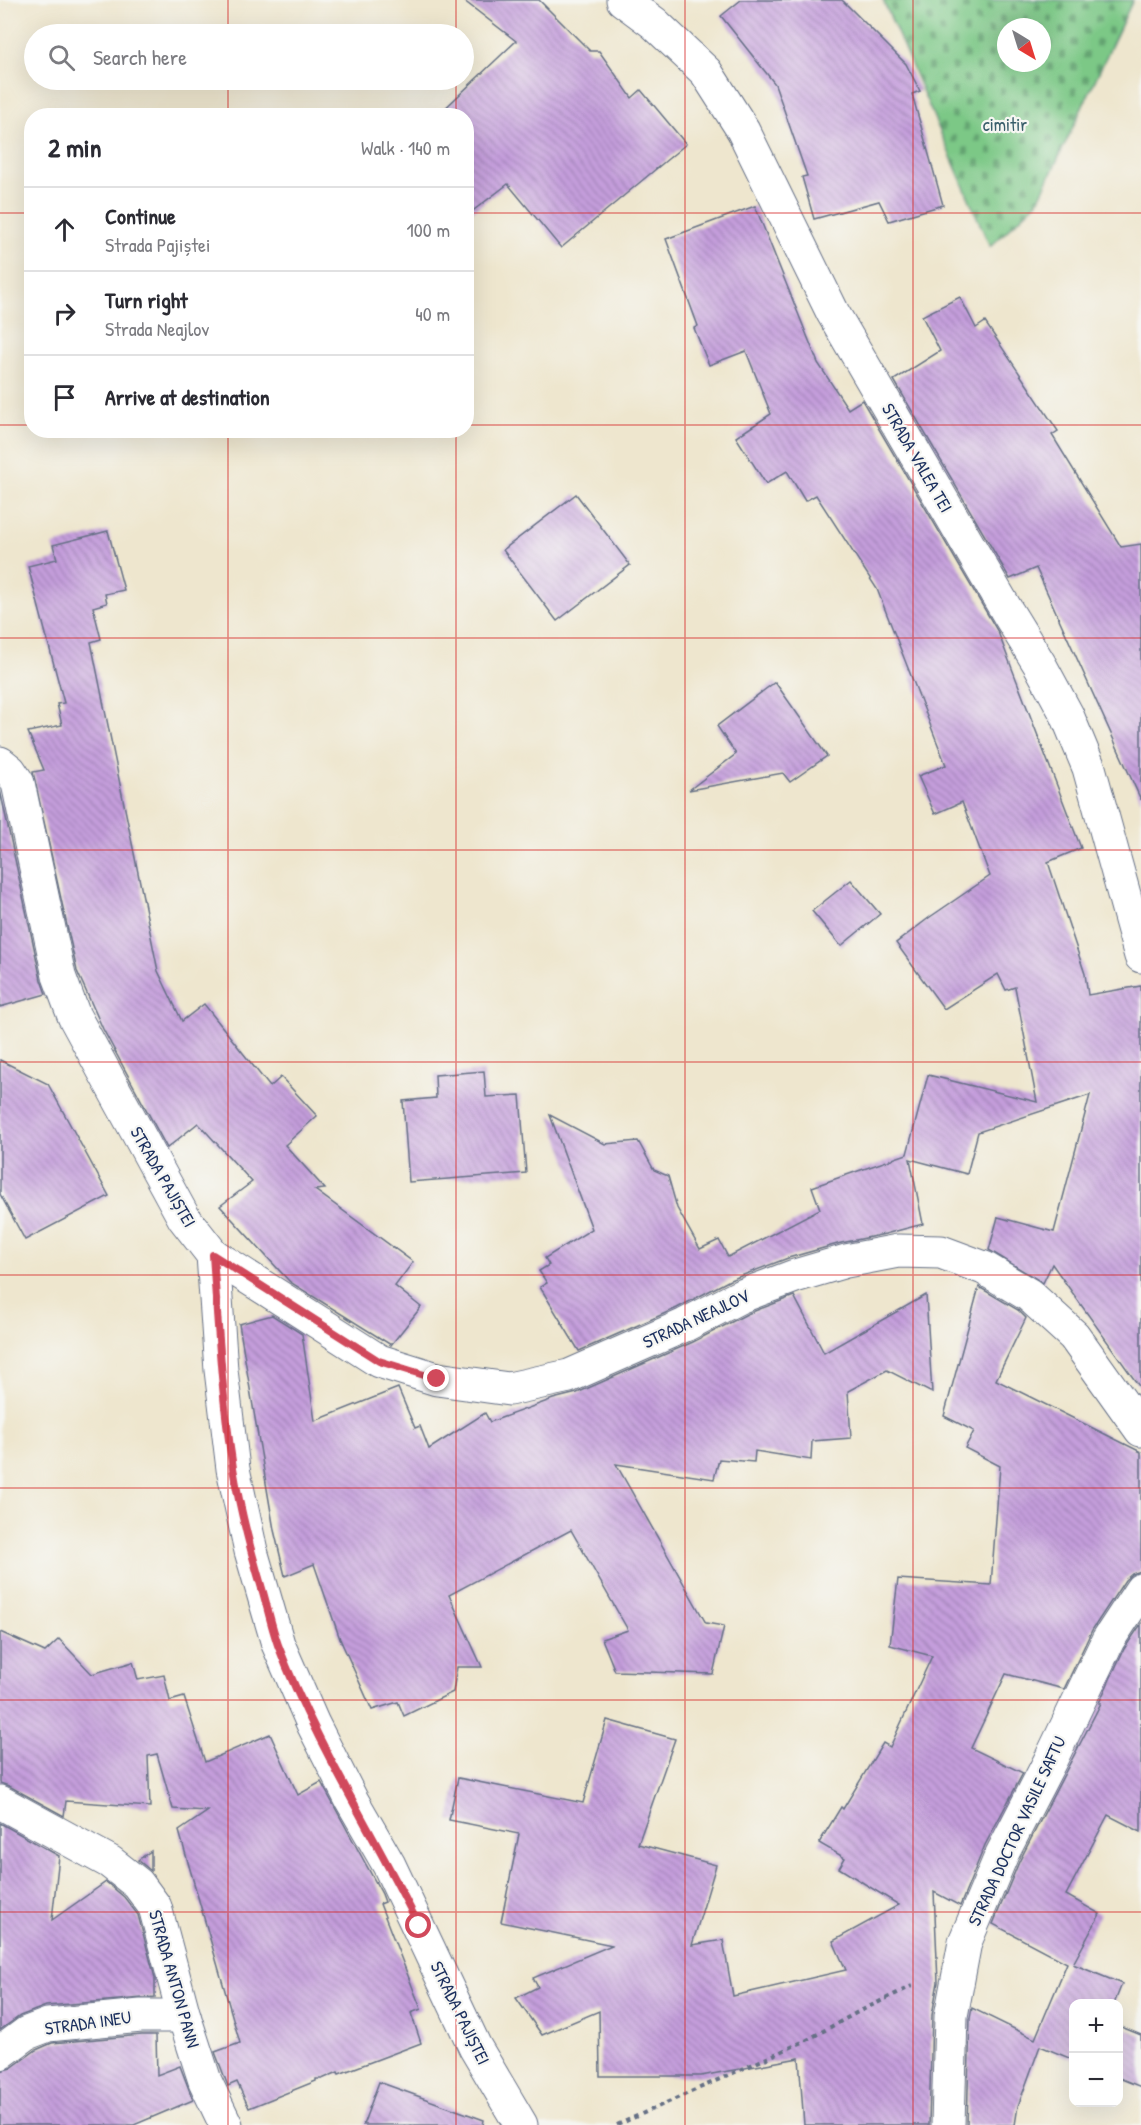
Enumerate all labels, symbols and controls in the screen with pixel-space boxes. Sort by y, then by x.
north arrow [997,18,1051,72]
search box [24,24,474,90]
icon: search [45,41,78,74]
text: Search here [93,42,187,72]
park label: cimitir [983,112,1027,137]
text: 2 min [48,130,101,165]
text: Walk · 140 m [361,134,450,161]
text: Continue [105,201,176,231]
icon: ahead [48,213,81,246]
text: 100 m [407,216,450,243]
text: Strada Pajiștei [105,231,211,258]
text: Turn right [105,285,188,315]
icon: right [48,297,81,330]
text: 40 m [415,300,450,327]
text: Strada Neajlov [105,315,209,342]
icon: arrive [48,381,81,414]
text: Arrive at destination [105,382,270,412]
street label: STRADA VALEA TEI [876,399,959,517]
street label: STRADA PAJIȘTEI [125,1122,202,1232]
street label: STRADA NEAJLOV [638,1283,754,1354]
route end [423,1365,449,1391]
street label: STRADA DOCTOR VASILE SAFTU [962,1732,1072,1930]
street label: STRADA ANTON PANN [143,1907,206,2051]
route start [405,1912,431,1938]
street label: STRADA PAJIȘTEI [425,1957,496,2069]
map controls [1069,1999,1123,2107]
button: + [1069,1999,1123,2053]
street label: STRADA INEU [43,2004,133,2041]
button: − [1069,2053,1123,2107]

